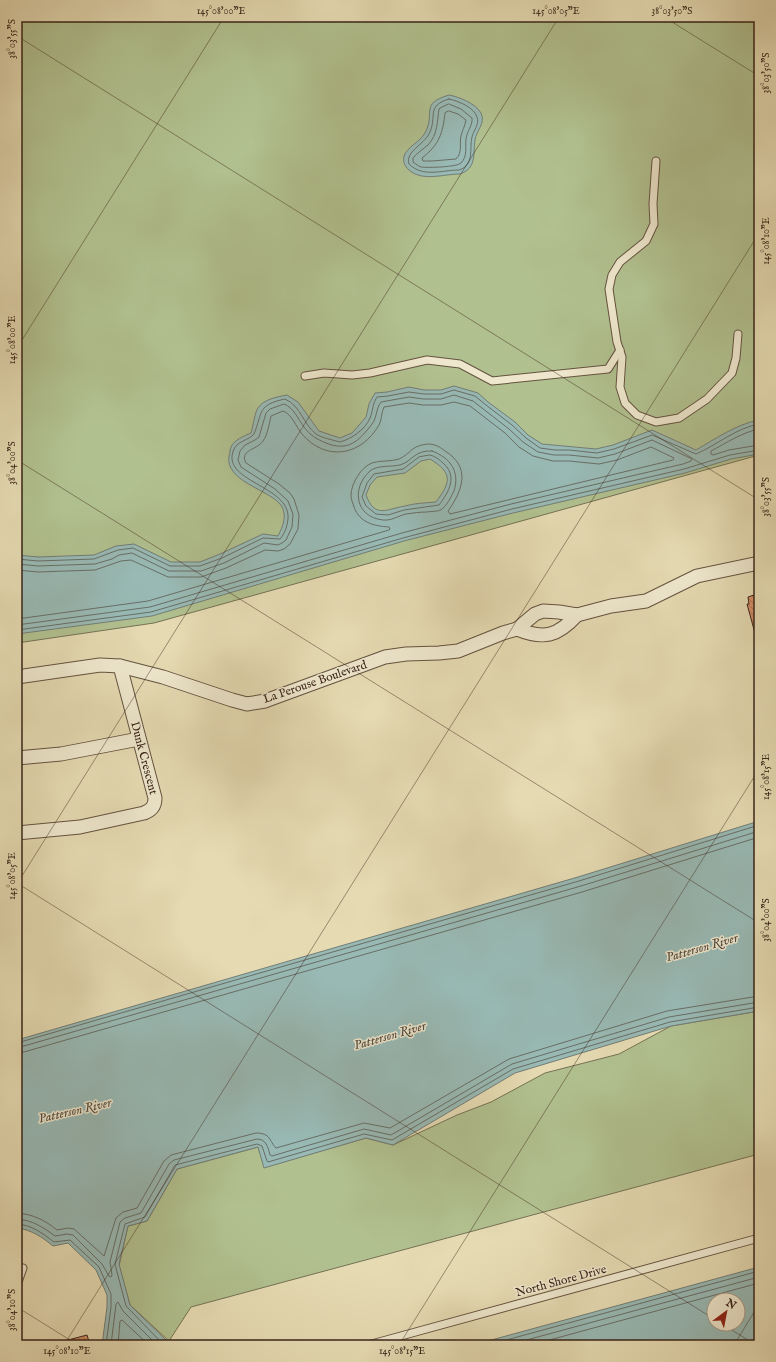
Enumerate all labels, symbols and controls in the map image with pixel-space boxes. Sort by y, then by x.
text: 145°08'00"E [197,5,245,18]
text: 145°08'05"E [532,5,580,18]
text: 38°03'50"S [652,5,692,18]
text: 38°03'55"S [6,19,19,59]
text: 38°03'50"S [760,53,773,93]
text: 145°08'10"E [760,217,773,265]
text: 145°08'00"E [6,316,19,364]
text: 38°04'00"S [6,441,19,485]
text: 38°03'55"S [760,477,773,517]
street label: La Perouse Boulevard [261,657,369,707]
street label: Dunk Crescent [127,720,161,796]
text: 145°08'15"E [760,754,773,800]
text: 145°08'05"E [6,852,19,900]
text: 38°04'00"S [760,898,773,942]
water label: Patterson River [664,929,741,966]
water label: Patterson River [352,1017,429,1054]
water label: Patterson River [37,1094,114,1128]
street label: North Shore Drive [514,1262,609,1300]
text: 38°04'10"S [6,1289,19,1331]
north arrow [706,1292,746,1332]
text: N [722,1295,739,1313]
text: 145°08'10"E [43,1345,91,1358]
text: 145°08'15"E [379,1345,425,1358]

